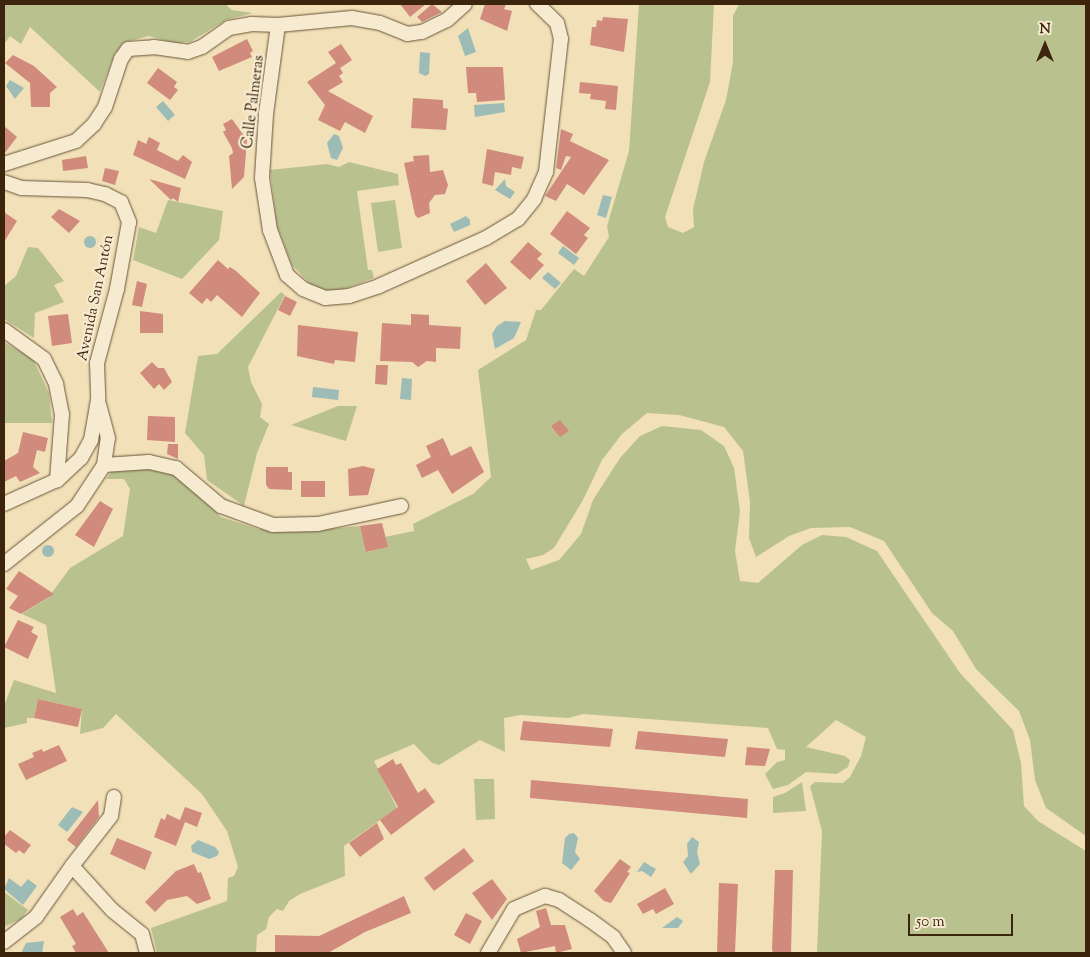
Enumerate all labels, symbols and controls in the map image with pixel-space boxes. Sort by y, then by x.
north arrow [1020,20,1070,70]
text: N [1039,20,1051,40]
street label: Calle Palmeras [239,54,269,150]
street label: Avenida San Antón [74,233,118,363]
scale bar [910,904,1015,936]
text: 50 m [916,912,945,933]

